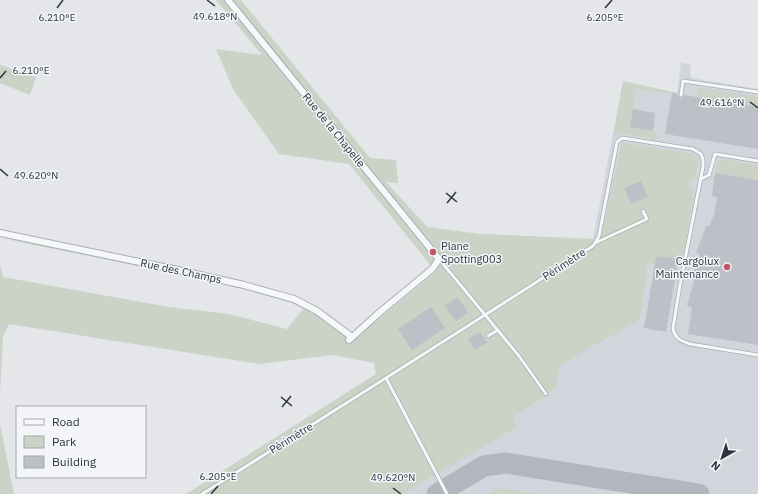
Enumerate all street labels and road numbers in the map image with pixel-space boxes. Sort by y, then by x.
street label: Rue de la Chapelle [300,90,368,170]
street label: Périmètre [540,245,588,283]
street label: Rue des Champs [139,256,223,286]
street label: Périmètre [267,419,315,457]

